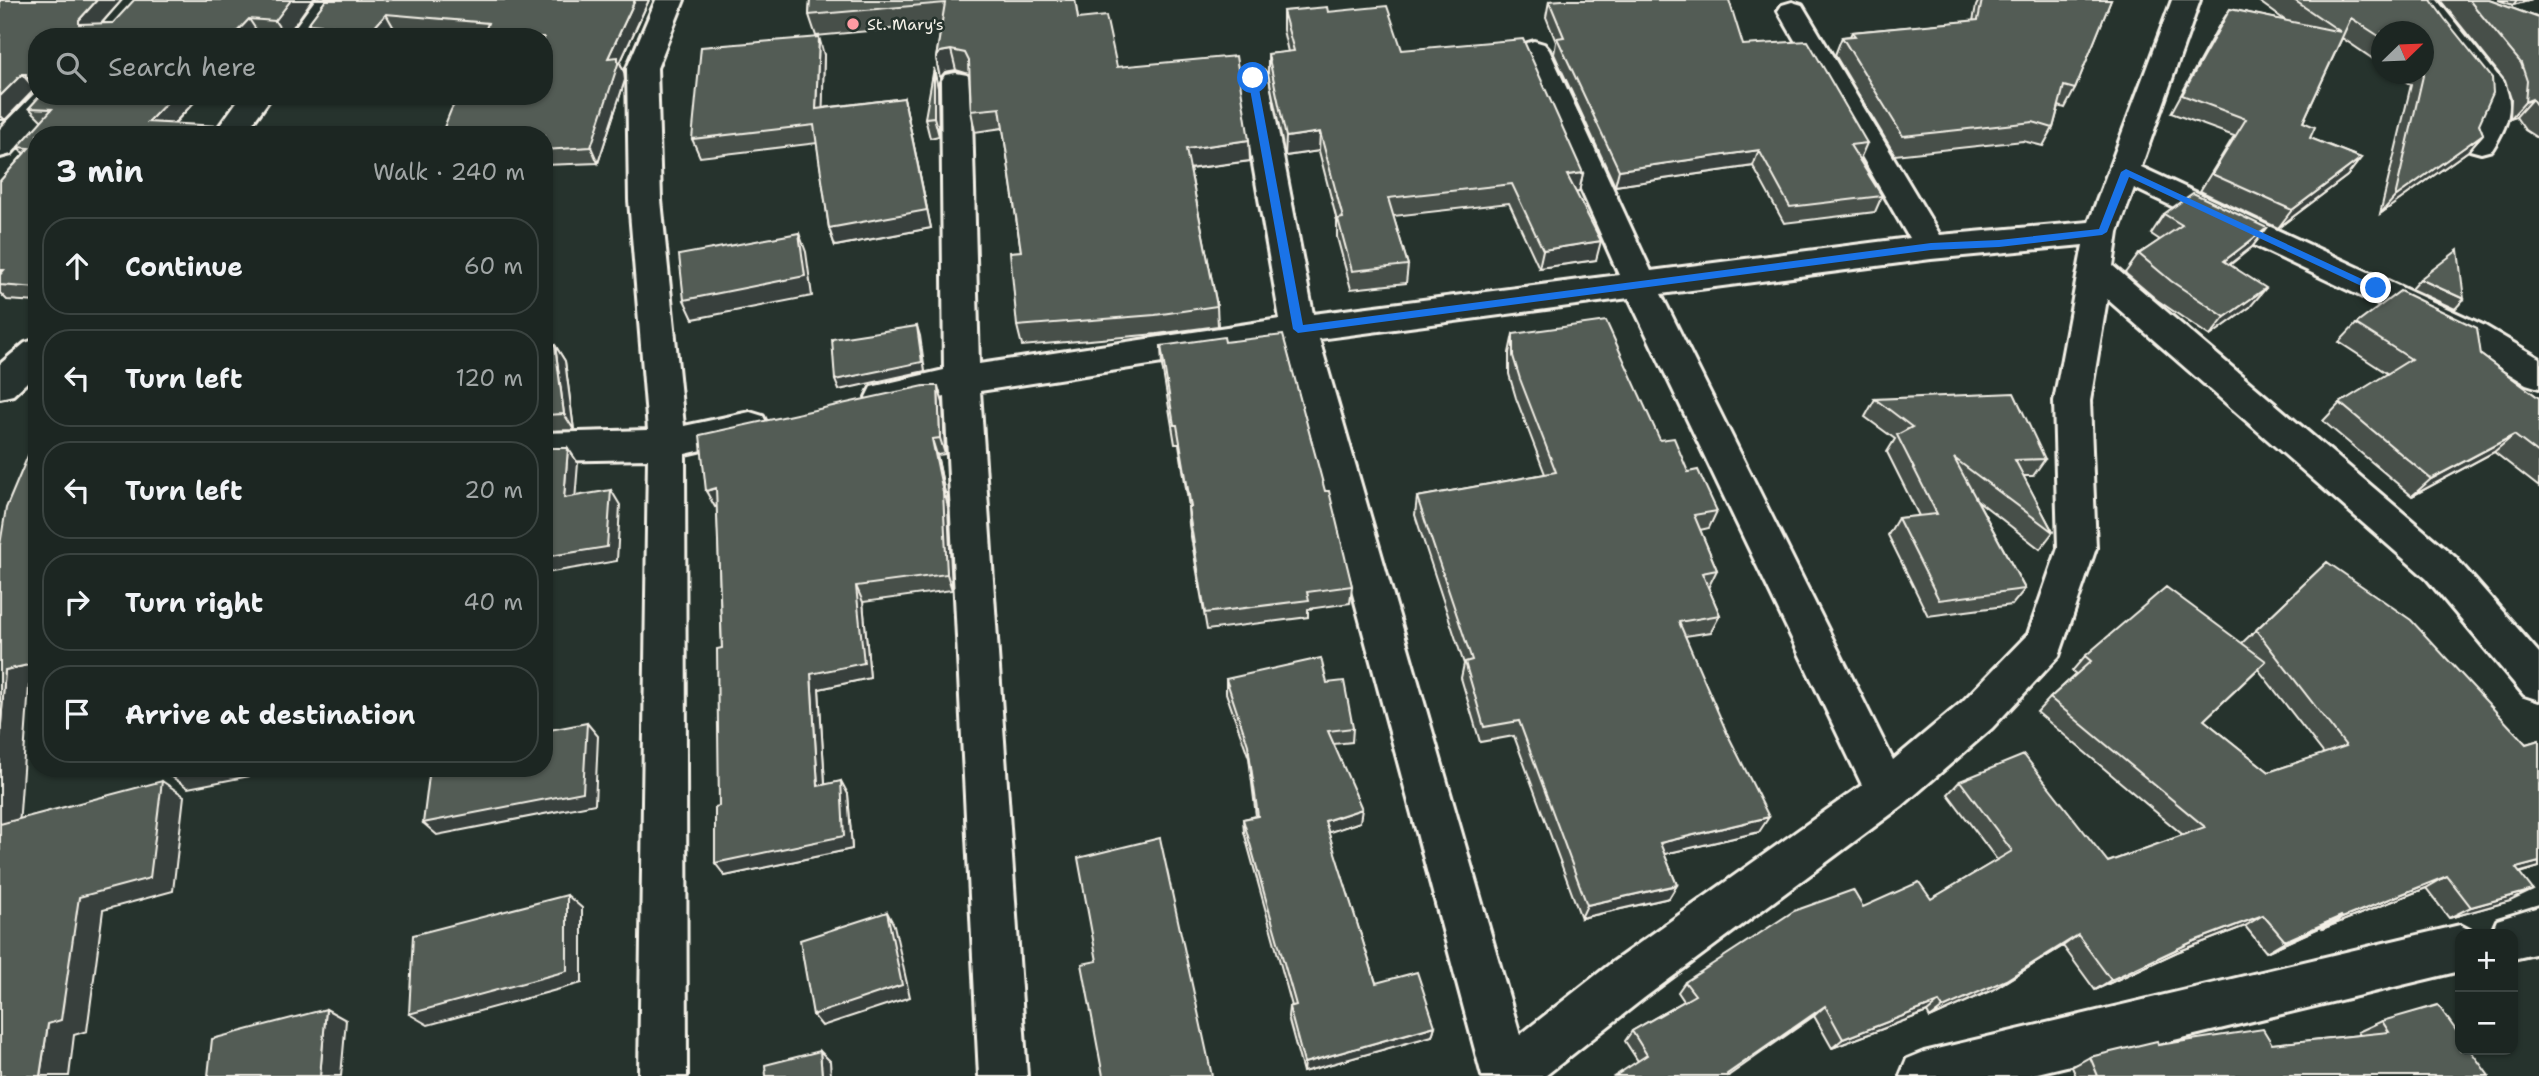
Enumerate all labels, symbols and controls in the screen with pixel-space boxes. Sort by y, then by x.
place label: St. Mary's [867,14,944,35]
marker: St. Mary's [845,16,861,32]
north arrow [2371,21,2434,84]
search box [28,28,553,105]
icon: search [52,48,90,86]
text: Search here [108,49,257,84]
route start [1237,62,1268,93]
text: 3 min [56,151,143,192]
text: Walk · 240 m [373,157,525,187]
icon: ahead [58,247,96,285]
text: Continue [125,249,243,284]
text: 60 m [464,251,523,281]
route end [2360,272,2391,303]
icon: left [58,359,96,397]
text: Turn left [125,361,242,396]
text: 120 m [455,363,523,393]
icon: left [58,471,96,509]
text: Turn left [125,473,242,508]
text: 20 m [464,475,523,505]
icon: right [58,583,96,621]
text: Turn right [125,585,263,620]
text: 40 m [463,587,523,617]
icon: arrive [58,695,96,733]
text: Arrive at destination [125,697,415,732]
map controls [2455,929,2518,1055]
button: + [2455,929,2518,992]
button: − [2455,992,2518,1055]

